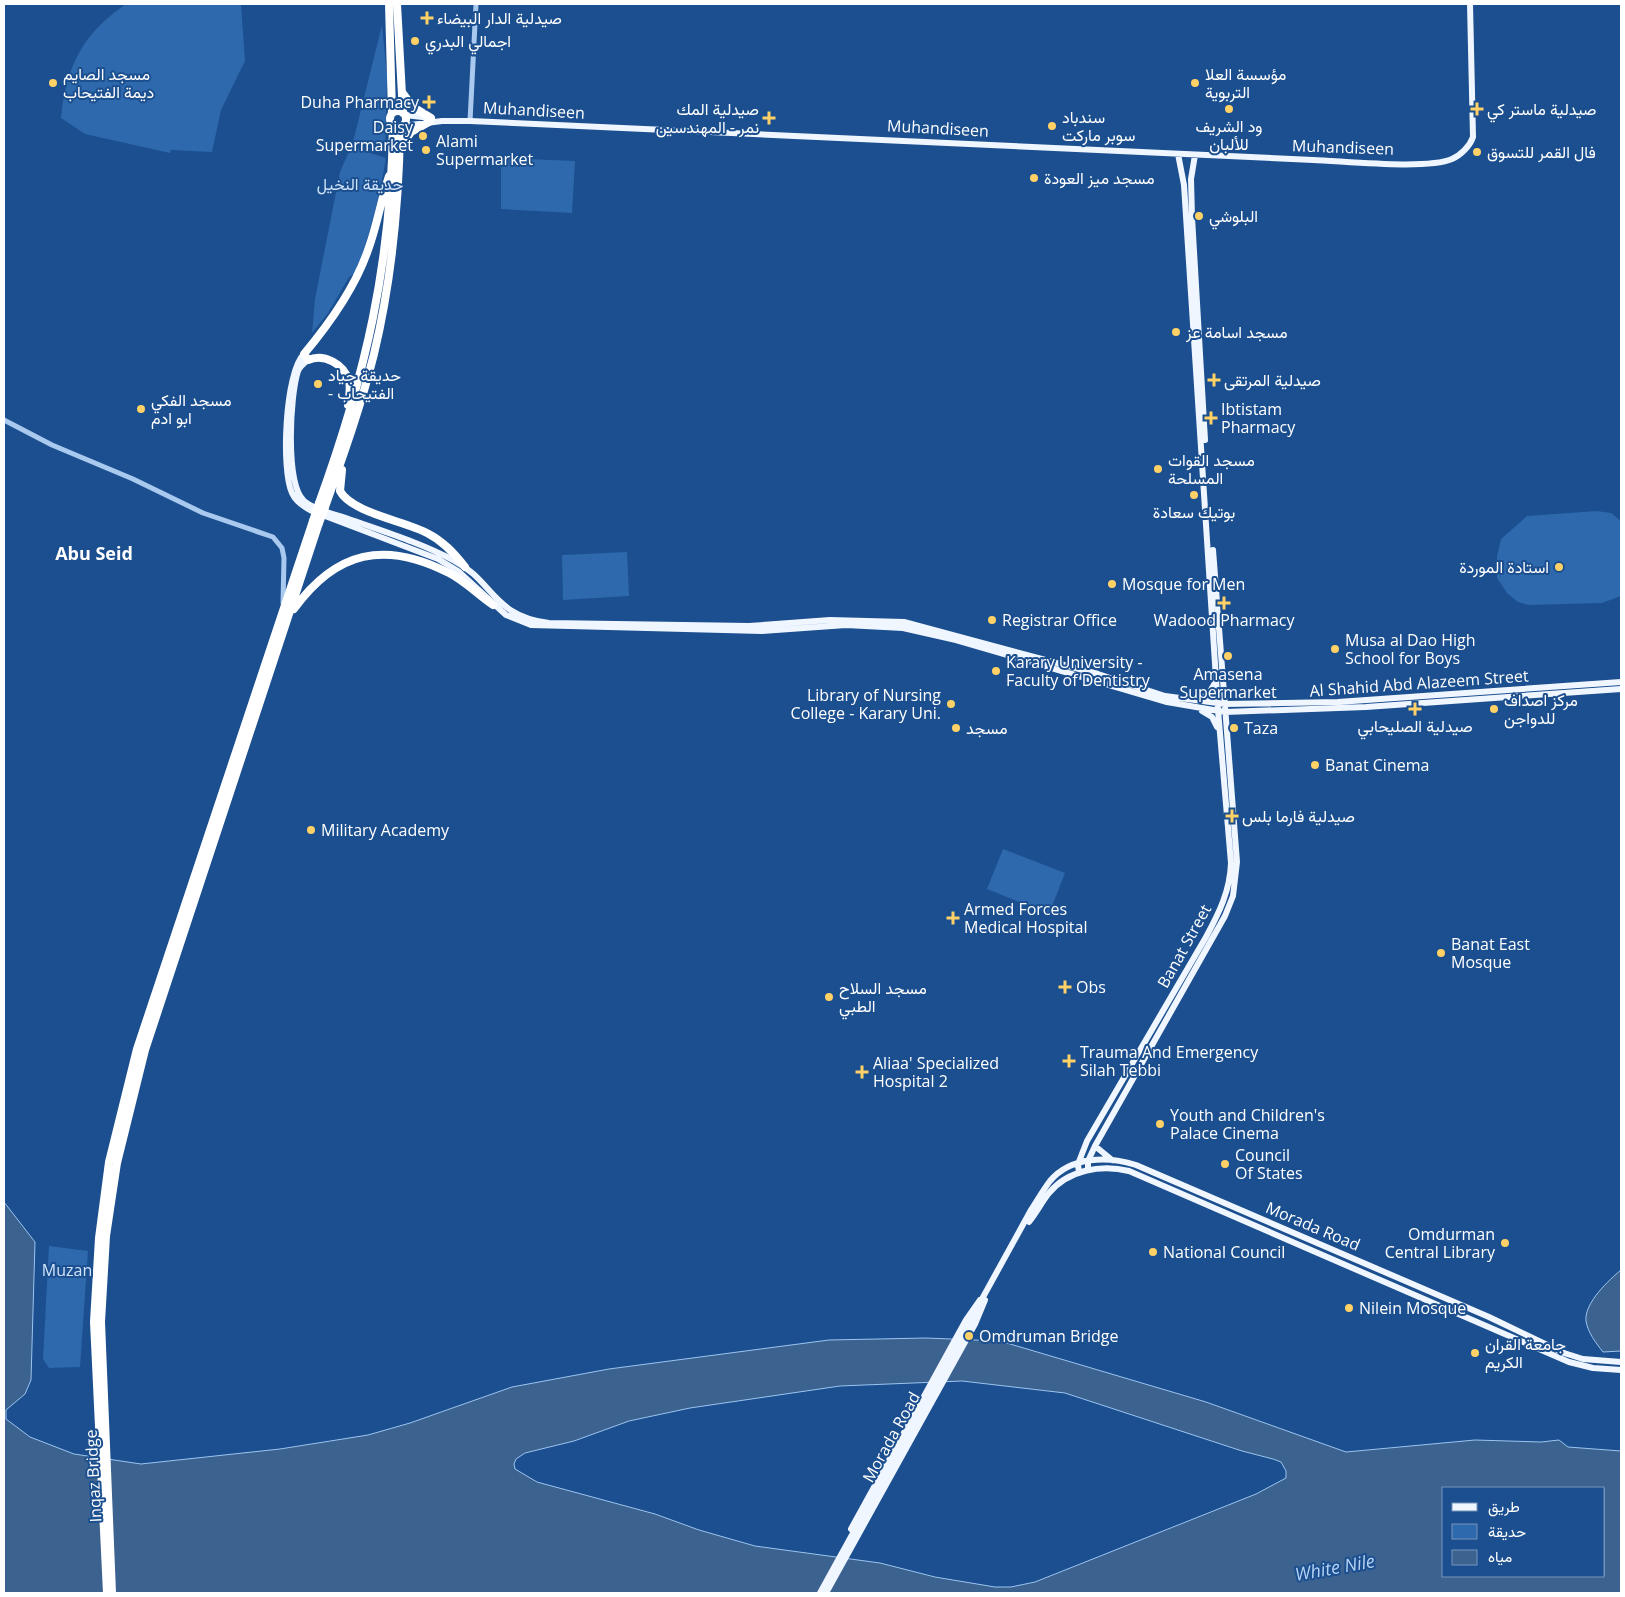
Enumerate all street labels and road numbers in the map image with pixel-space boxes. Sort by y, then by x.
street label: Muhandiseen [483,96,585,124]
street label: Muhandiseen [887,114,989,142]
street label: Muhandiseen [1292,134,1394,160]
street label: Al Shahid Abd Alazeem Street [1309,664,1530,702]
street label: Banat Street [1152,900,1216,992]
street label: Morada Road [1262,1196,1364,1256]
street label: Morada Road [857,1388,925,1486]
street label: Inqaz Bridge [80,1429,106,1523]

